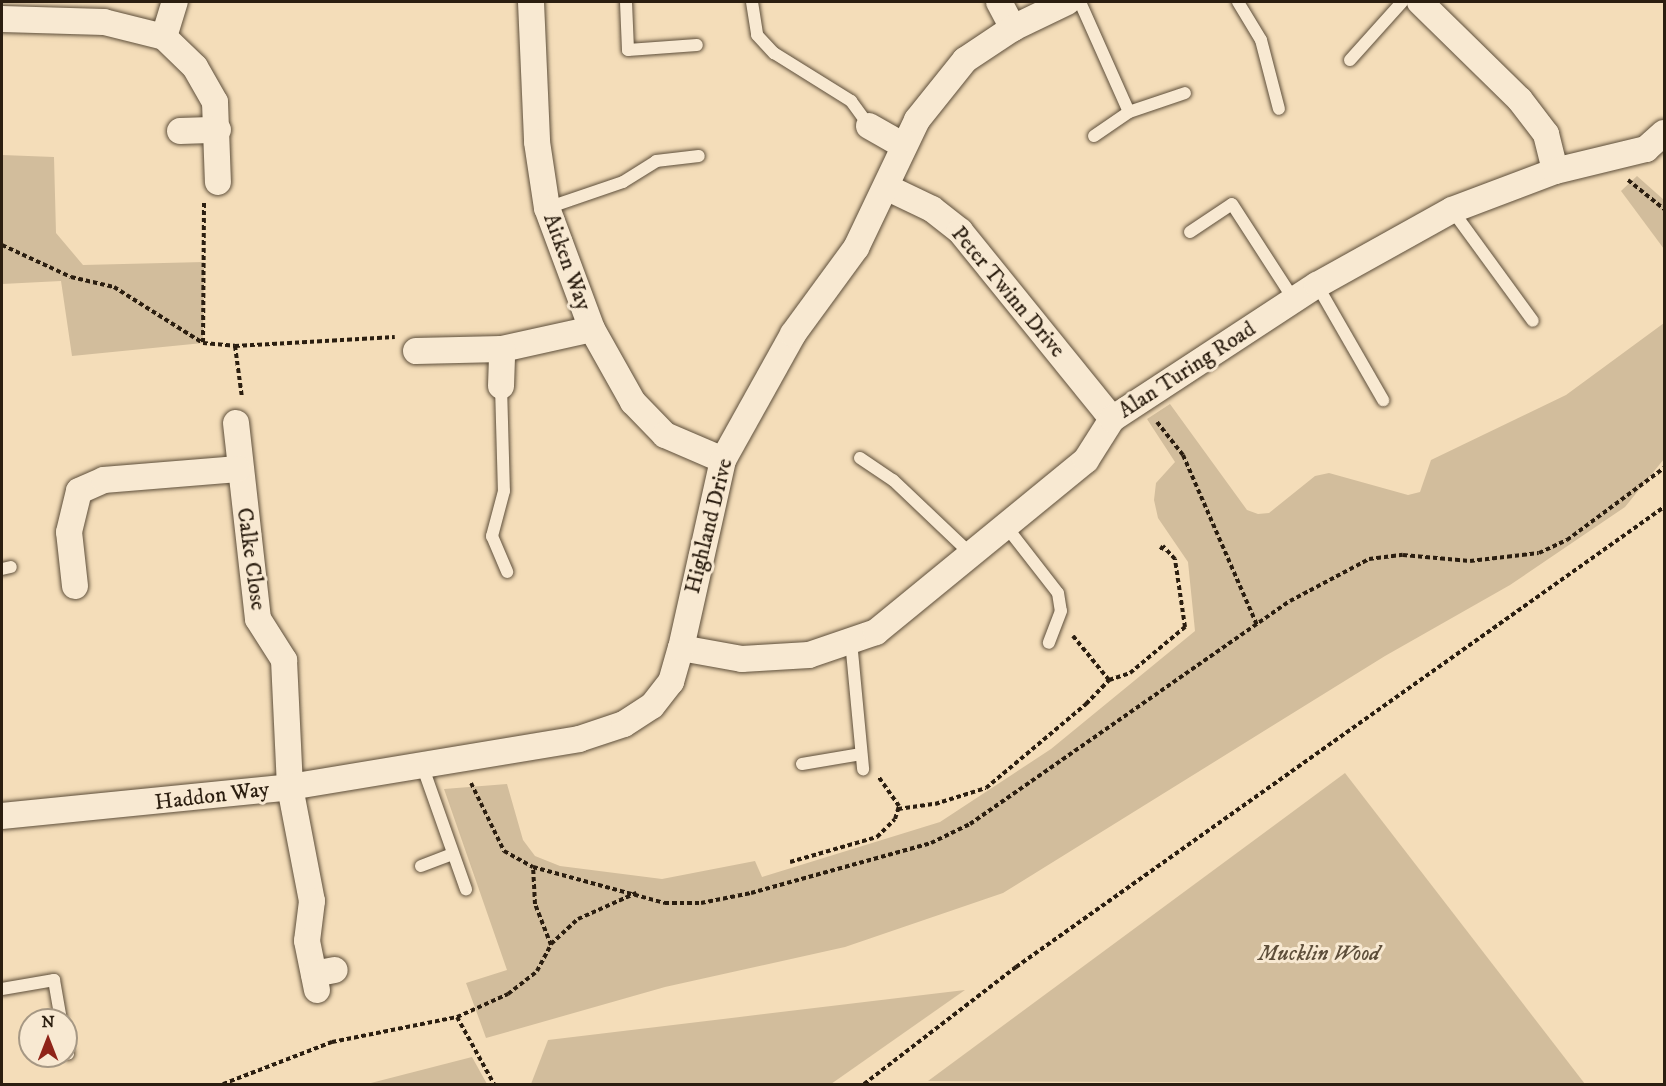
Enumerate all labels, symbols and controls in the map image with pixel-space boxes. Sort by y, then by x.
street label: Aitken Way [537,210,597,314]
street label: Peter Twinn Drive [945,221,1071,363]
street label: Alan Turing Road [1113,316,1261,424]
street label: Highland Drive [679,456,739,596]
street label: Calke Close [231,506,271,612]
street label: Haddon Way [153,776,271,816]
park label: Mucklin Wood [1258,941,1380,967]
north arrow [18,1008,78,1068]
text: N [41,1012,55,1032]

